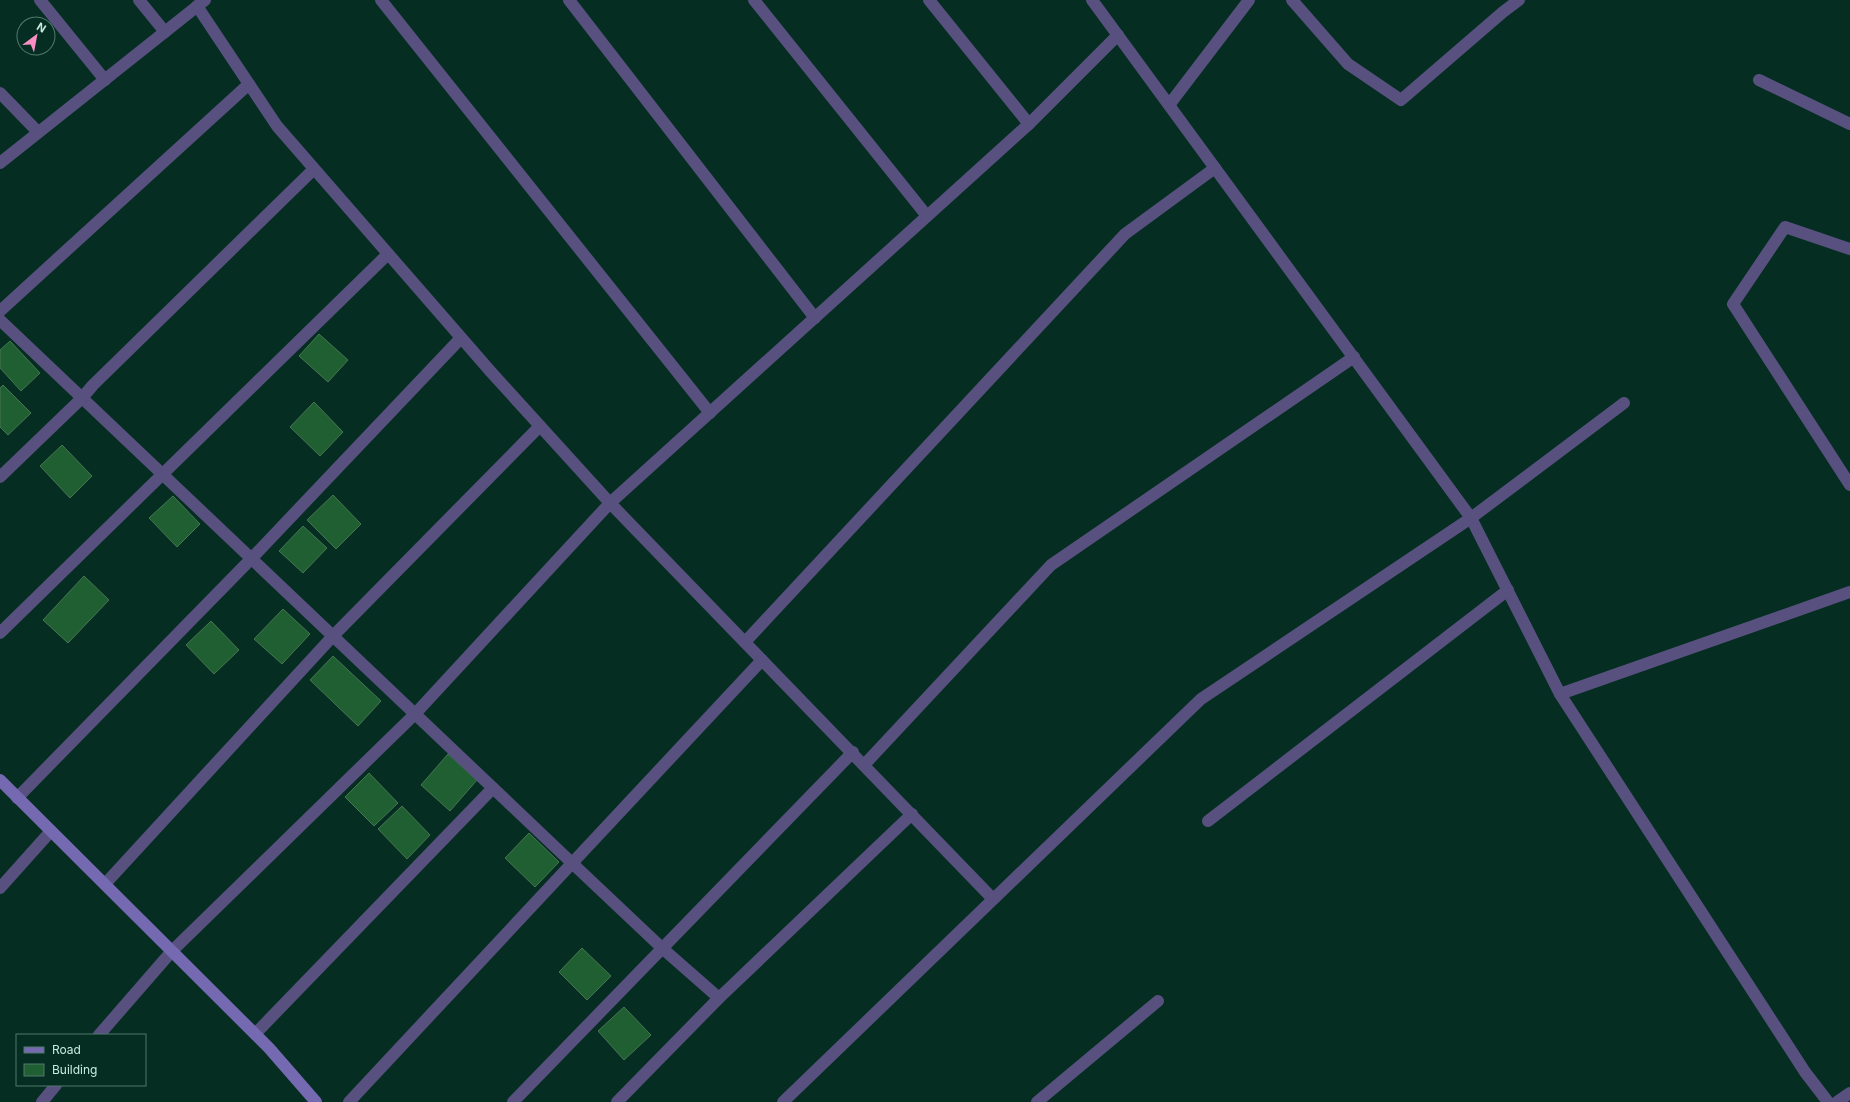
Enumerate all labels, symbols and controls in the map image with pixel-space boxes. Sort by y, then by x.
north arrow [16,16,56,56]
text: N [34,19,49,36]
legend [16,1034,146,1086]
text: Road [52,1042,81,1057]
text: Building [52,1062,97,1077]

